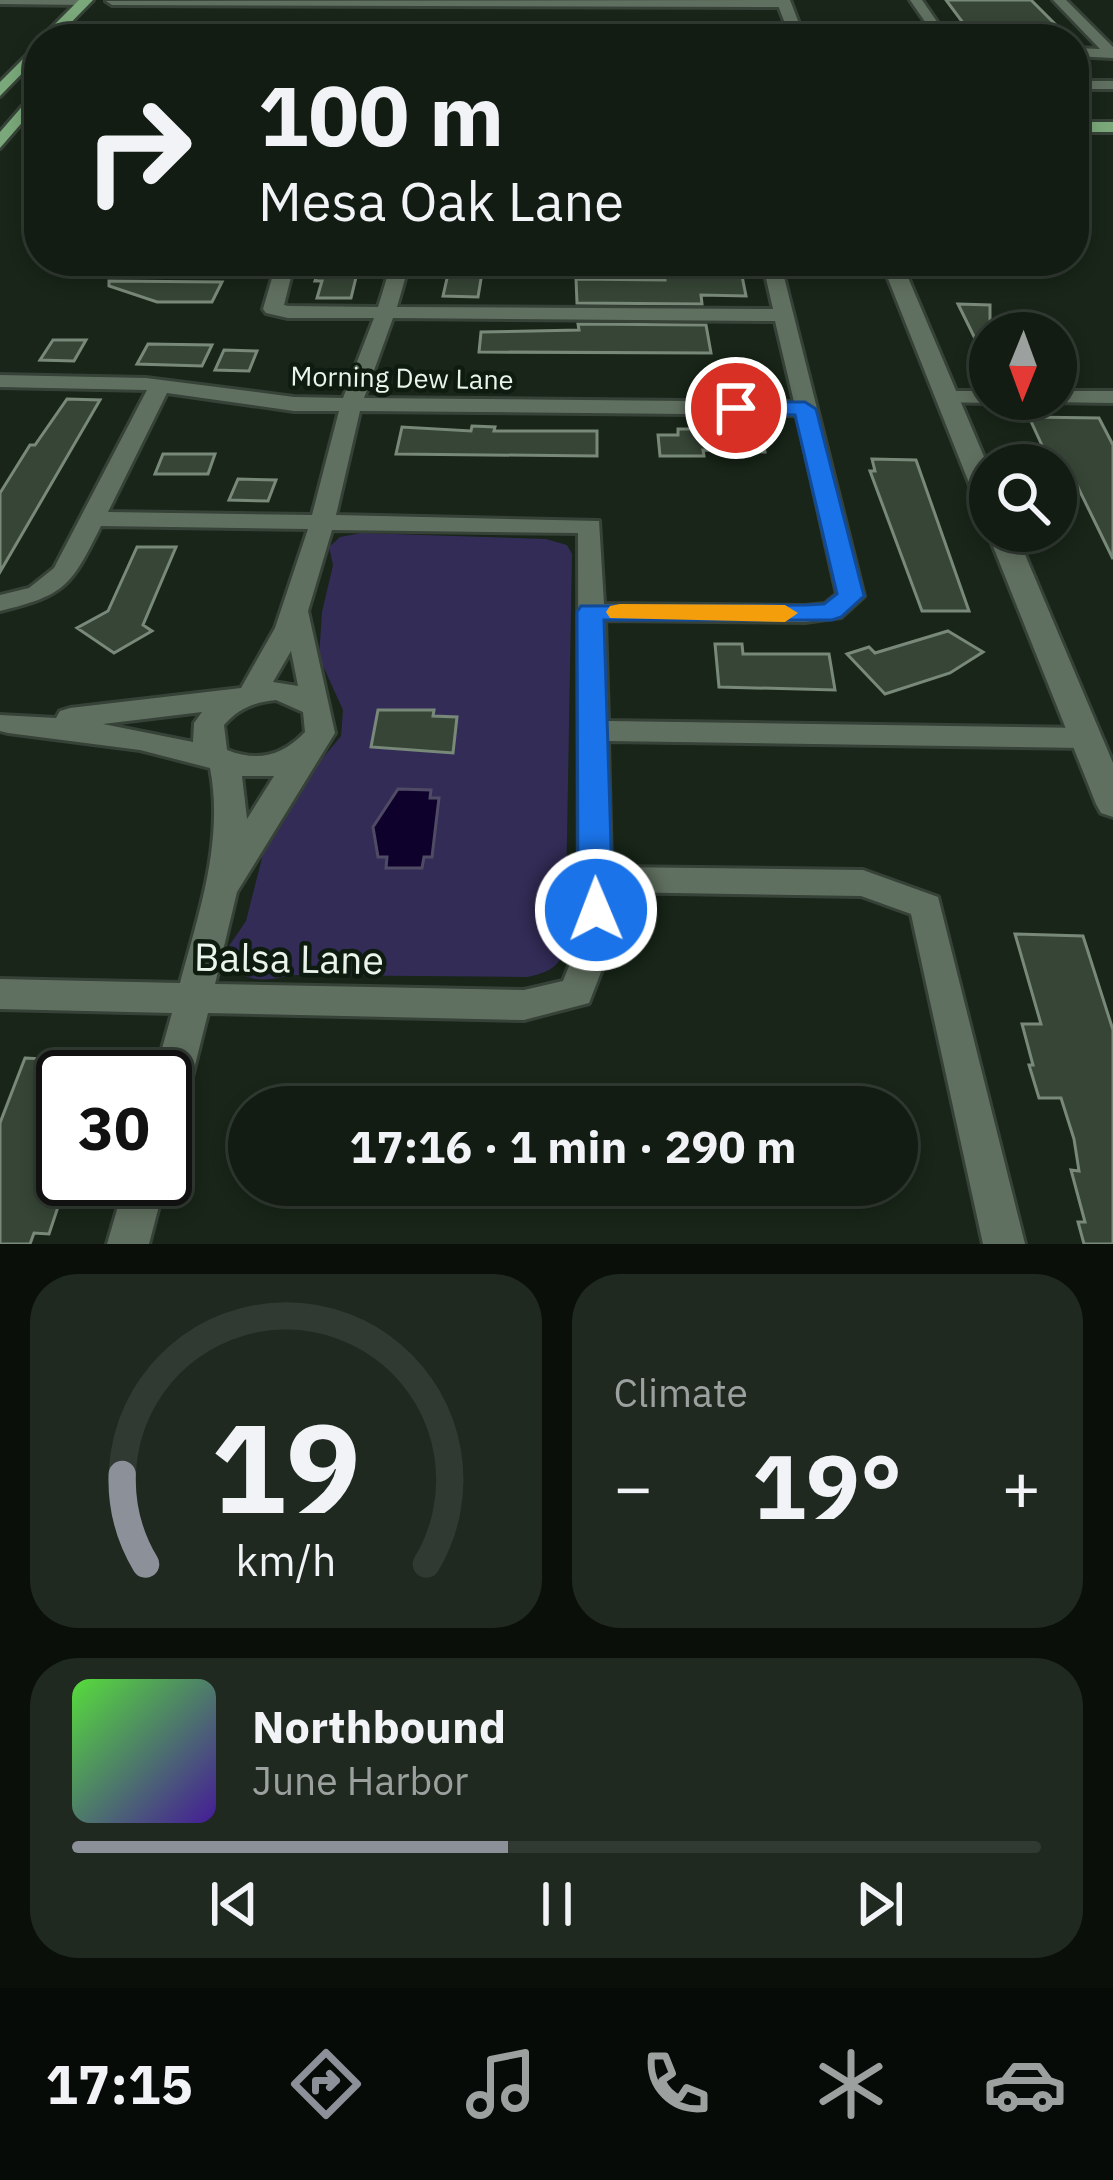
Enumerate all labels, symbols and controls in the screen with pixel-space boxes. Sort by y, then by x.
text: 100 m [258,60,504,169]
icon: right [60,72,216,228]
text: Mesa Oak Lane [258,166,624,236]
north arrow [969,312,1077,420]
map controls [969,312,1077,552]
pin [685,357,787,459]
street label: Morning Dew Lane [290,358,514,396]
icon: arrive [703,375,769,441]
button: search [969,444,1077,552]
position arrow [533,847,659,973]
street label: Balsa Lane [194,931,384,985]
speed limit sign: 30 [36,1050,192,1206]
text: 17:16 · 1 min · 290 m [350,1117,796,1175]
text: Climate [614,1367,748,1418]
text: 19 [211,1385,361,1547]
text: 19° [752,1427,902,1544]
text: − [614,1443,653,1529]
text: + [1001,1443,1041,1529]
text: km/h [235,1532,336,1588]
text: Northbound [252,1697,506,1755]
text: June Harbor [252,1755,468,1806]
icon: previous [201,1871,267,1937]
icon: pause [524,1871,590,1937]
icon: next [847,1871,913,1937]
icon: directions [284,2042,368,2126]
icon: music [459,2042,543,2126]
icon: phone [634,2042,718,2126]
icon: climate [809,2042,893,2126]
icon: car [983,2042,1067,2126]
text: 17:15 [45,2049,193,2119]

